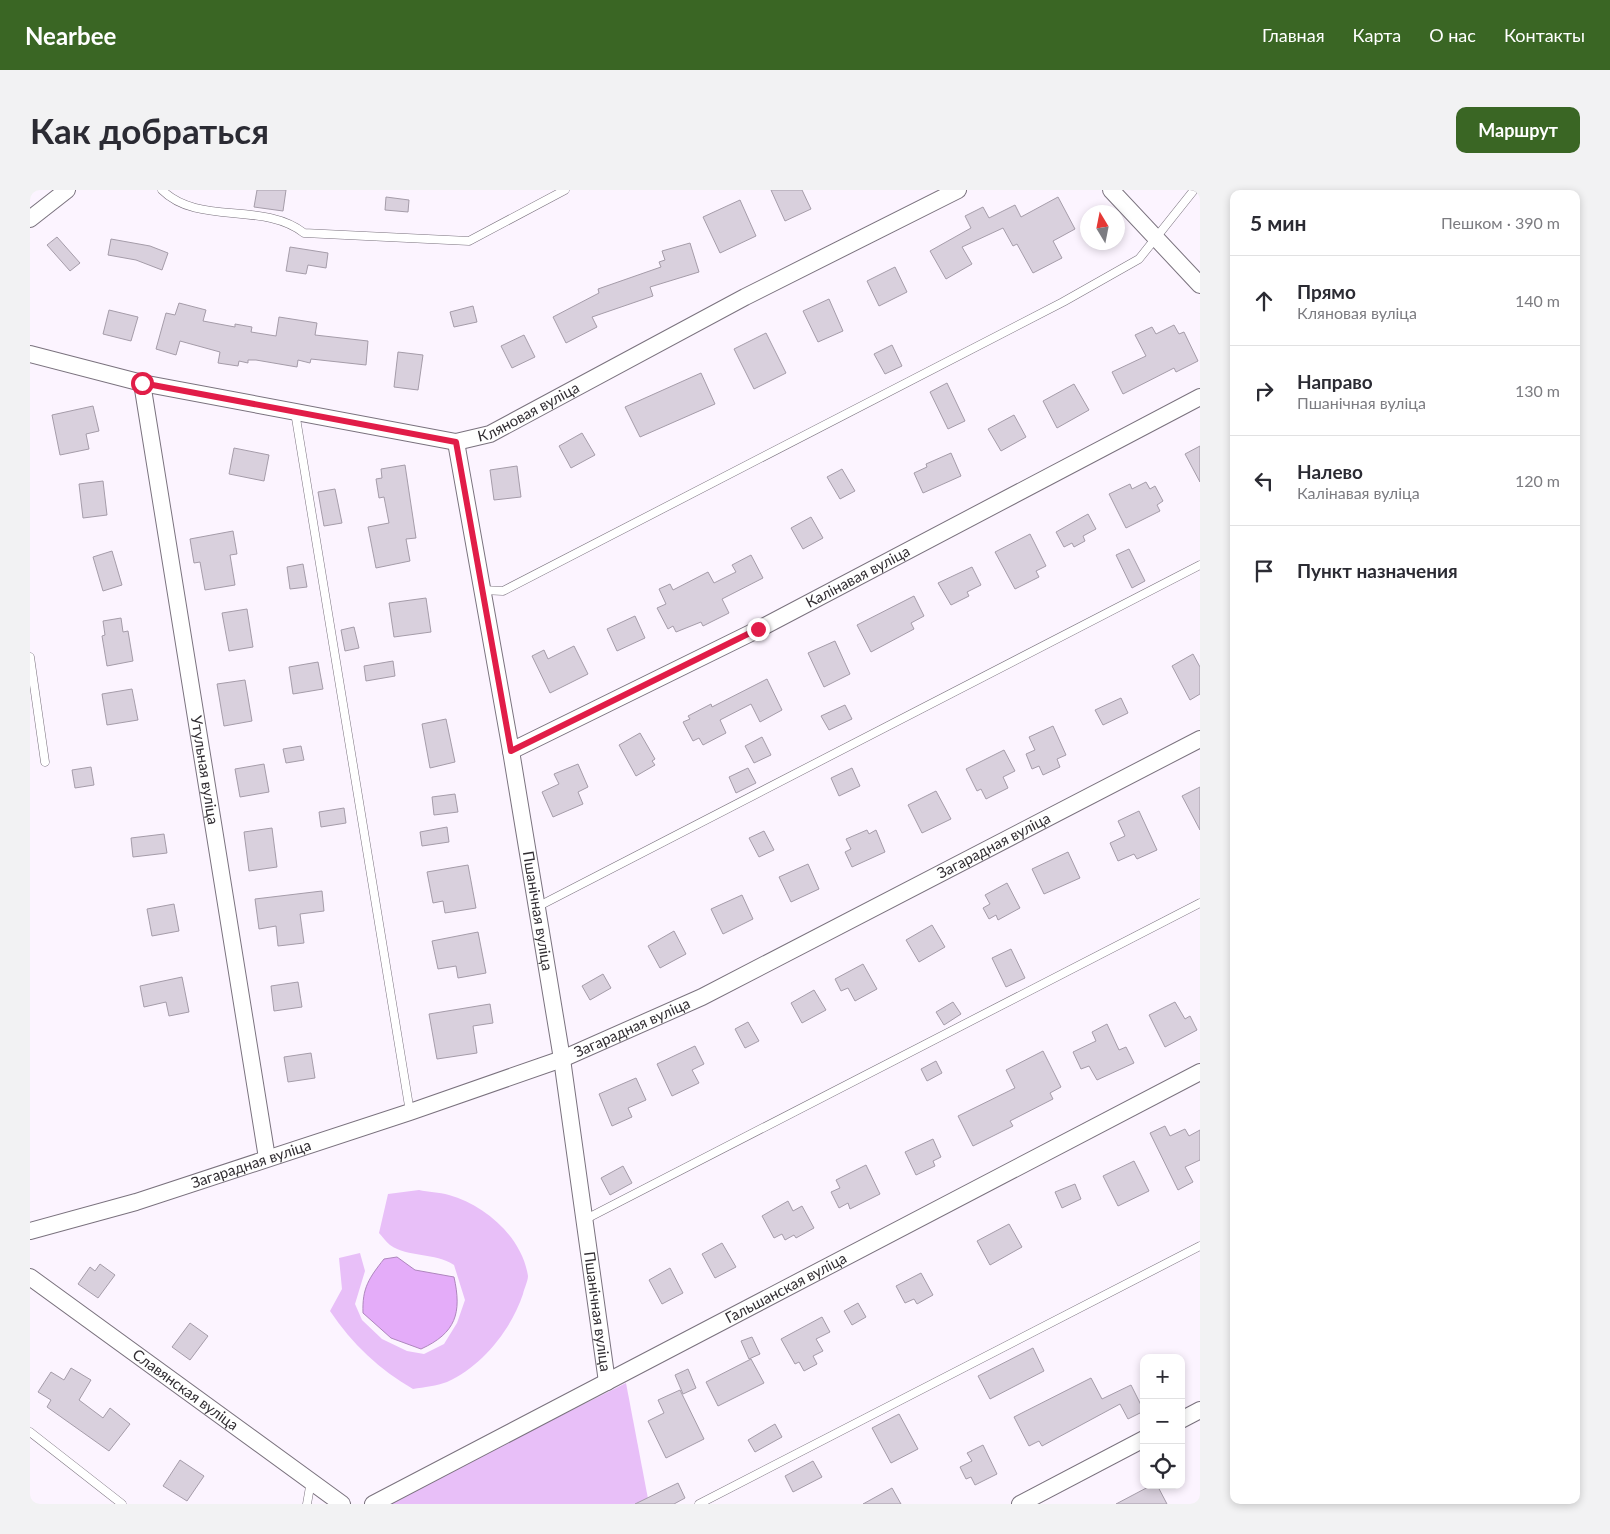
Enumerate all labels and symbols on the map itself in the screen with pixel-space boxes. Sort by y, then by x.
north arrow [1080,205,1125,250]
route start [131,372,154,395]
street label: Кляновая вуліца [476,378,582,445]
street label: Калінавая вуліца [802,541,912,611]
route end [747,618,770,641]
street label: Утульная вуліца [188,714,223,826]
street label: Загарадная вуліца [934,808,1053,882]
street label: Пшанічная вуліца [520,850,557,972]
street label: Загарадная вуліца [571,993,693,1061]
street label: Загарадная вуліца [188,1135,313,1191]
street label: Гальшанская вуліца [722,1248,849,1326]
street label: Пшанічная вуліца [581,1250,615,1373]
street label: Славянская вуліца [129,1345,242,1434]

